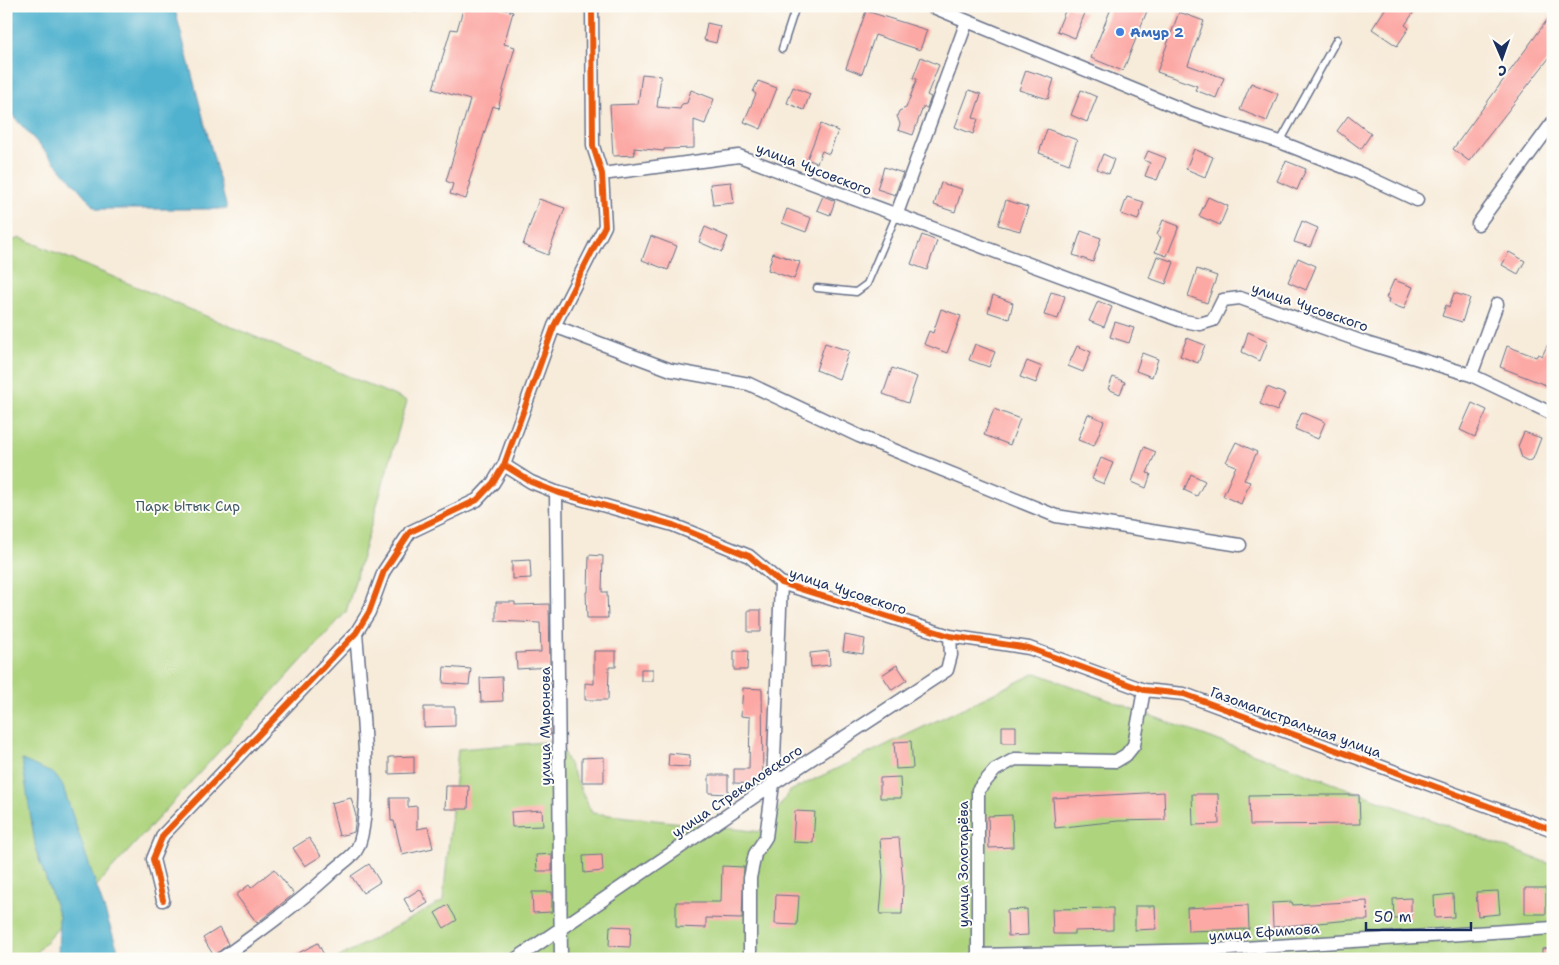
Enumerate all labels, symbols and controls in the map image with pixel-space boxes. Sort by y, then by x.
place label: Амур 2 [1130,23,1184,41]
marker: Амур 2 [1114,26,1126,38]
north arrow [1476,32,1526,82]
text: С [1498,62,1507,80]
street label: улица Чусовского [754,139,874,199]
street label: улица Чусовского [1249,279,1371,335]
park label: Парк Ытык Сир [136,497,240,515]
street label: улица Чусовского [787,564,909,618]
street label: улица Миронова [536,666,554,785]
street label: Газомагистральная улица [1208,683,1384,761]
street label: улица Стрекаловского [668,741,806,841]
street label: улица Золотарёва [954,800,972,927]
scale bar [1366,900,1472,932]
text: 50 m [1374,907,1412,927]
street label: улица Ефимова [1208,919,1320,945]

